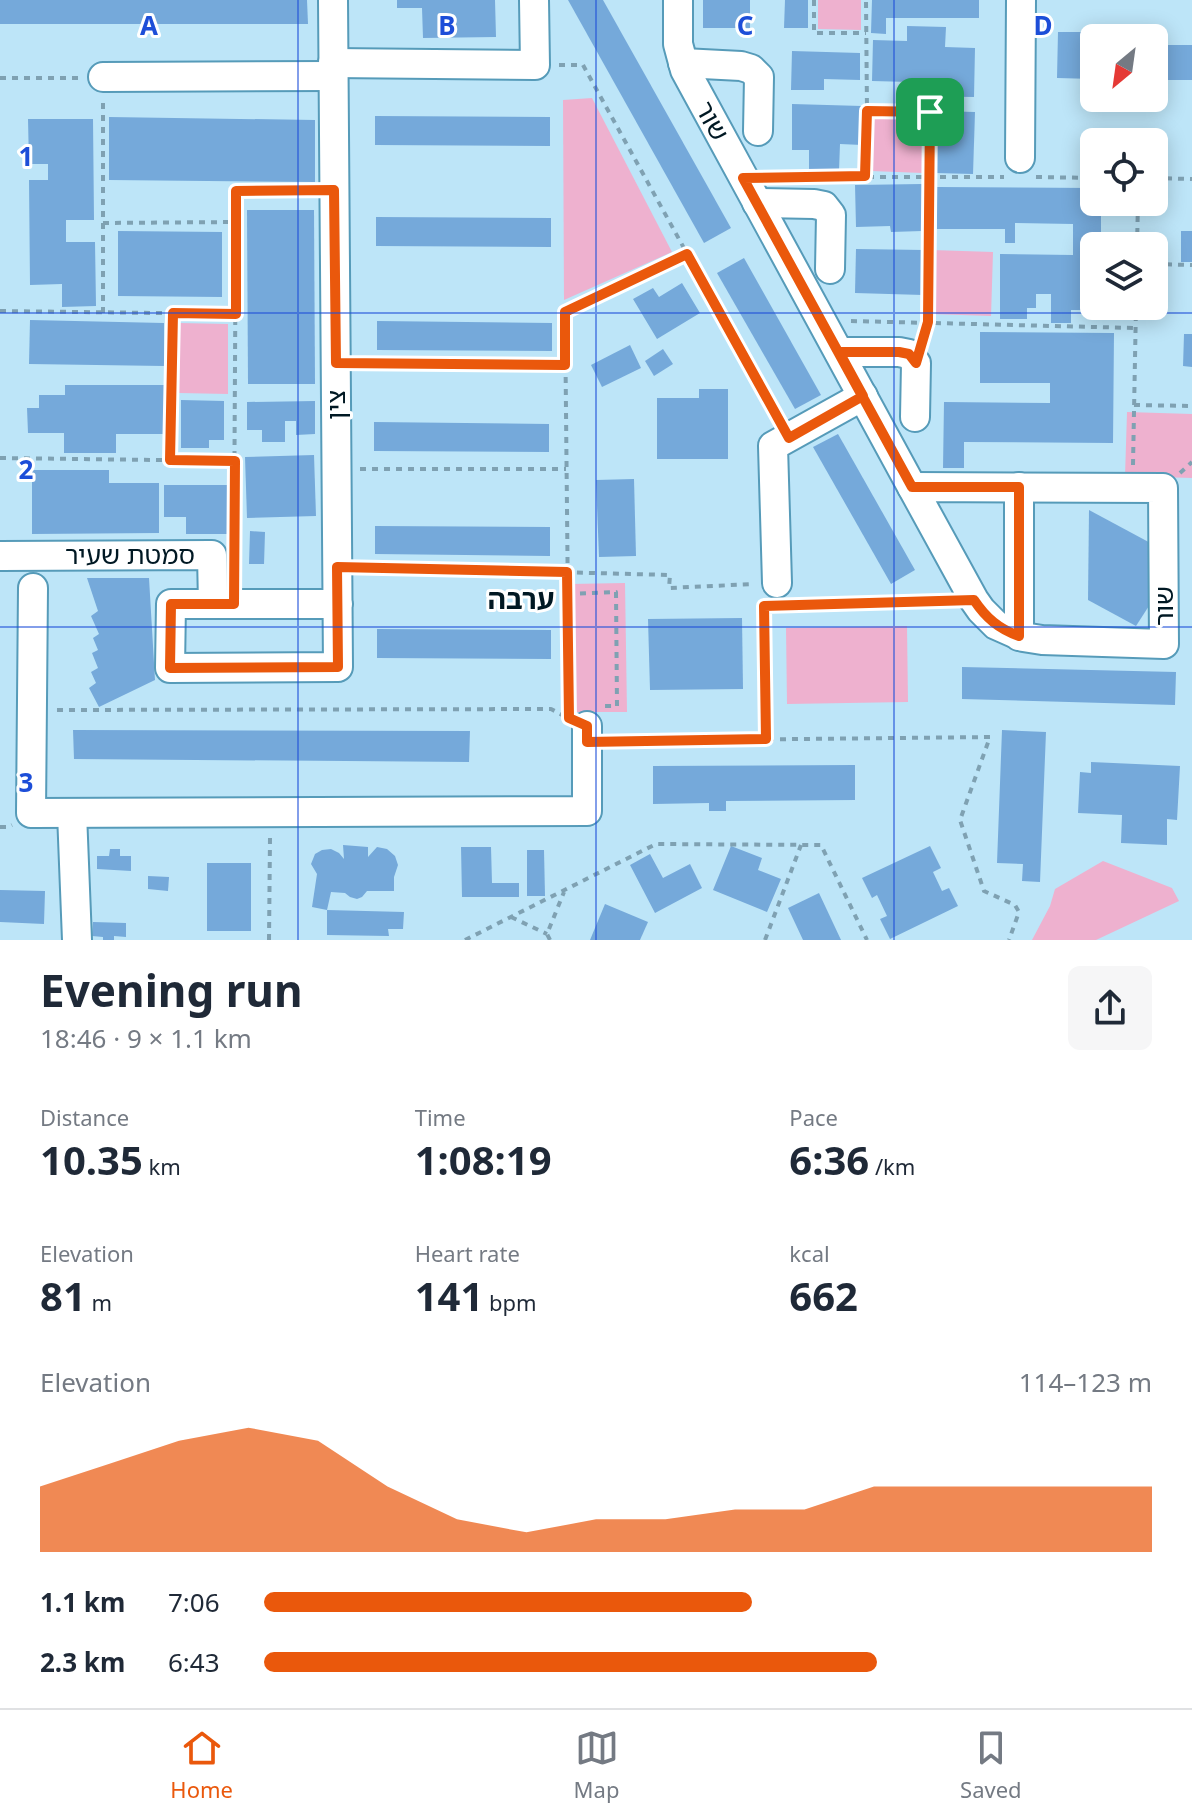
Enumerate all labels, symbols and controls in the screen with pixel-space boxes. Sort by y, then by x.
text: A [140,7,158,43]
text: B [438,7,456,43]
text: C [737,7,753,43]
text: D [1033,7,1053,43]
north arrow [1080,24,1168,112]
map controls [1080,24,1168,320]
pin [896,78,964,146]
icon: arrive [908,90,952,134]
street label: שור [687,94,738,147]
button: locate [1080,128,1168,216]
text: 1 [19,138,33,174]
button: layers [1080,232,1168,320]
street label: צין [317,390,353,420]
text: 2 [19,451,34,487]
street label: סמטת שעיר [65,536,195,572]
district label: ערבה [488,579,554,617]
street label: שור [1145,586,1181,626]
text: 3 [19,764,33,800]
text: Evening run [40,960,303,1020]
button: share [1068,966,1152,1050]
text: 18:46 · 9 × 1.1 km [40,1020,252,1056]
text: Distance [40,1102,129,1132]
text: Time [415,1102,466,1132]
text: Pace [789,1102,838,1132]
text: 10.35 [40,1132,143,1187]
text: 1:08:19 [415,1132,552,1187]
text: 6:36 [789,1132,869,1187]
text: km [143,1151,181,1181]
text: /km [869,1151,915,1181]
text: Elevation [40,1238,134,1268]
text: Heart rate [415,1238,520,1268]
text: kcal [789,1238,830,1268]
text: 81 [40,1268,86,1323]
text: 141 [415,1268,483,1323]
text: 662 [789,1268,858,1323]
text: m [86,1287,112,1317]
text: bpm [483,1287,537,1317]
text: Elevation [40,1364,151,1400]
text: 114–123 m [1019,1364,1152,1400]
text: 1.1 km [40,1584,125,1620]
text: 7:06 [168,1584,220,1620]
text: 2.3 km [40,1644,125,1680]
text: 6:43 [168,1644,220,1680]
tab: Home [170,1726,233,1804]
tab: Map [574,1726,619,1804]
tab: Saved [960,1726,1022,1804]

